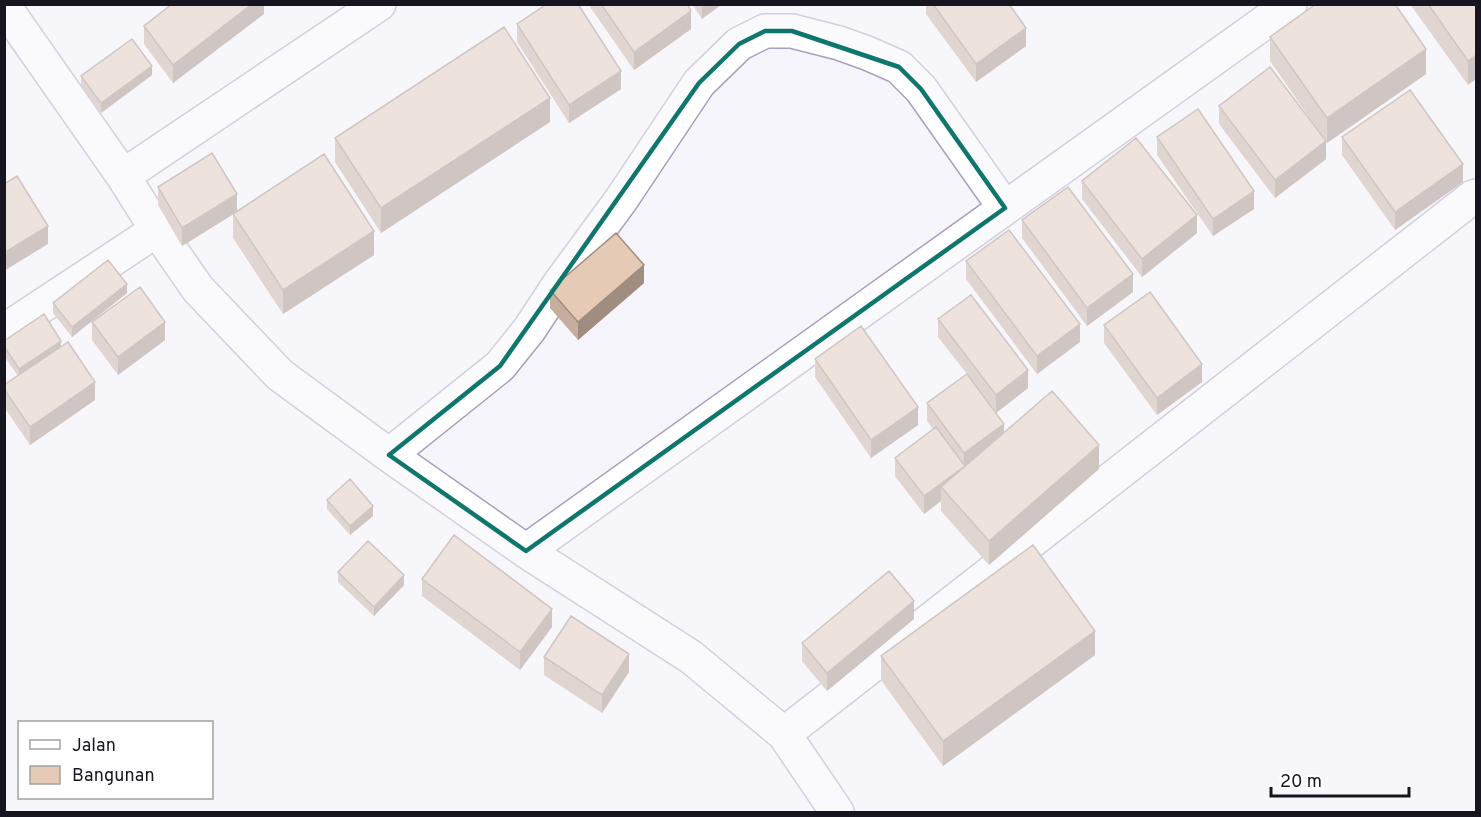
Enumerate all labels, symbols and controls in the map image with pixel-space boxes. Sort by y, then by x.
legend [18,721,213,799]
text: Jalan [72,735,116,758]
scale bar [1271,760,1409,798]
text: Bangunan [72,765,155,788]
text: 20 m [1280,771,1322,794]

